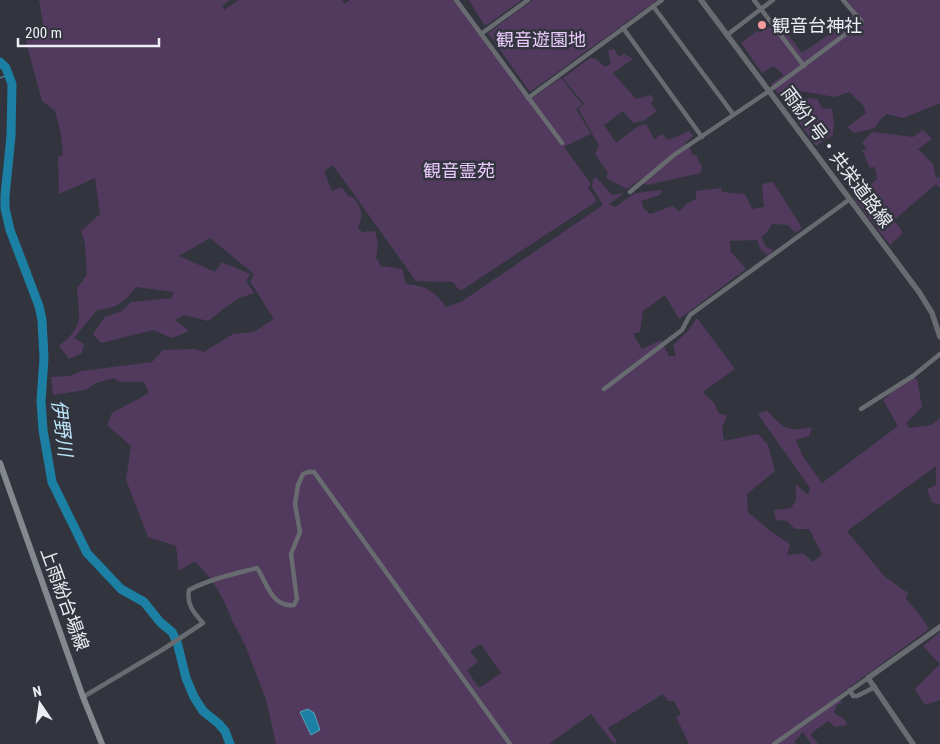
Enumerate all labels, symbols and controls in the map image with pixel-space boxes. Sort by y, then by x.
scale bar [18,15,159,47]
place label: 観音台神社 [772,15,862,36]
marker: 観音台神社 [756,19,768,31]
text: 200 m [25,24,62,42]
park label: 観音遊園地 [496,29,586,50]
street label: 雨紛1号・共栄道路線 [777,82,897,232]
park label: 観音霊苑 [423,160,495,181]
water label: 伊野川 [47,398,77,460]
street label: 上雨紛台場線 [37,545,93,653]
north arrow [15,679,65,729]
text: N [31,683,43,700]

